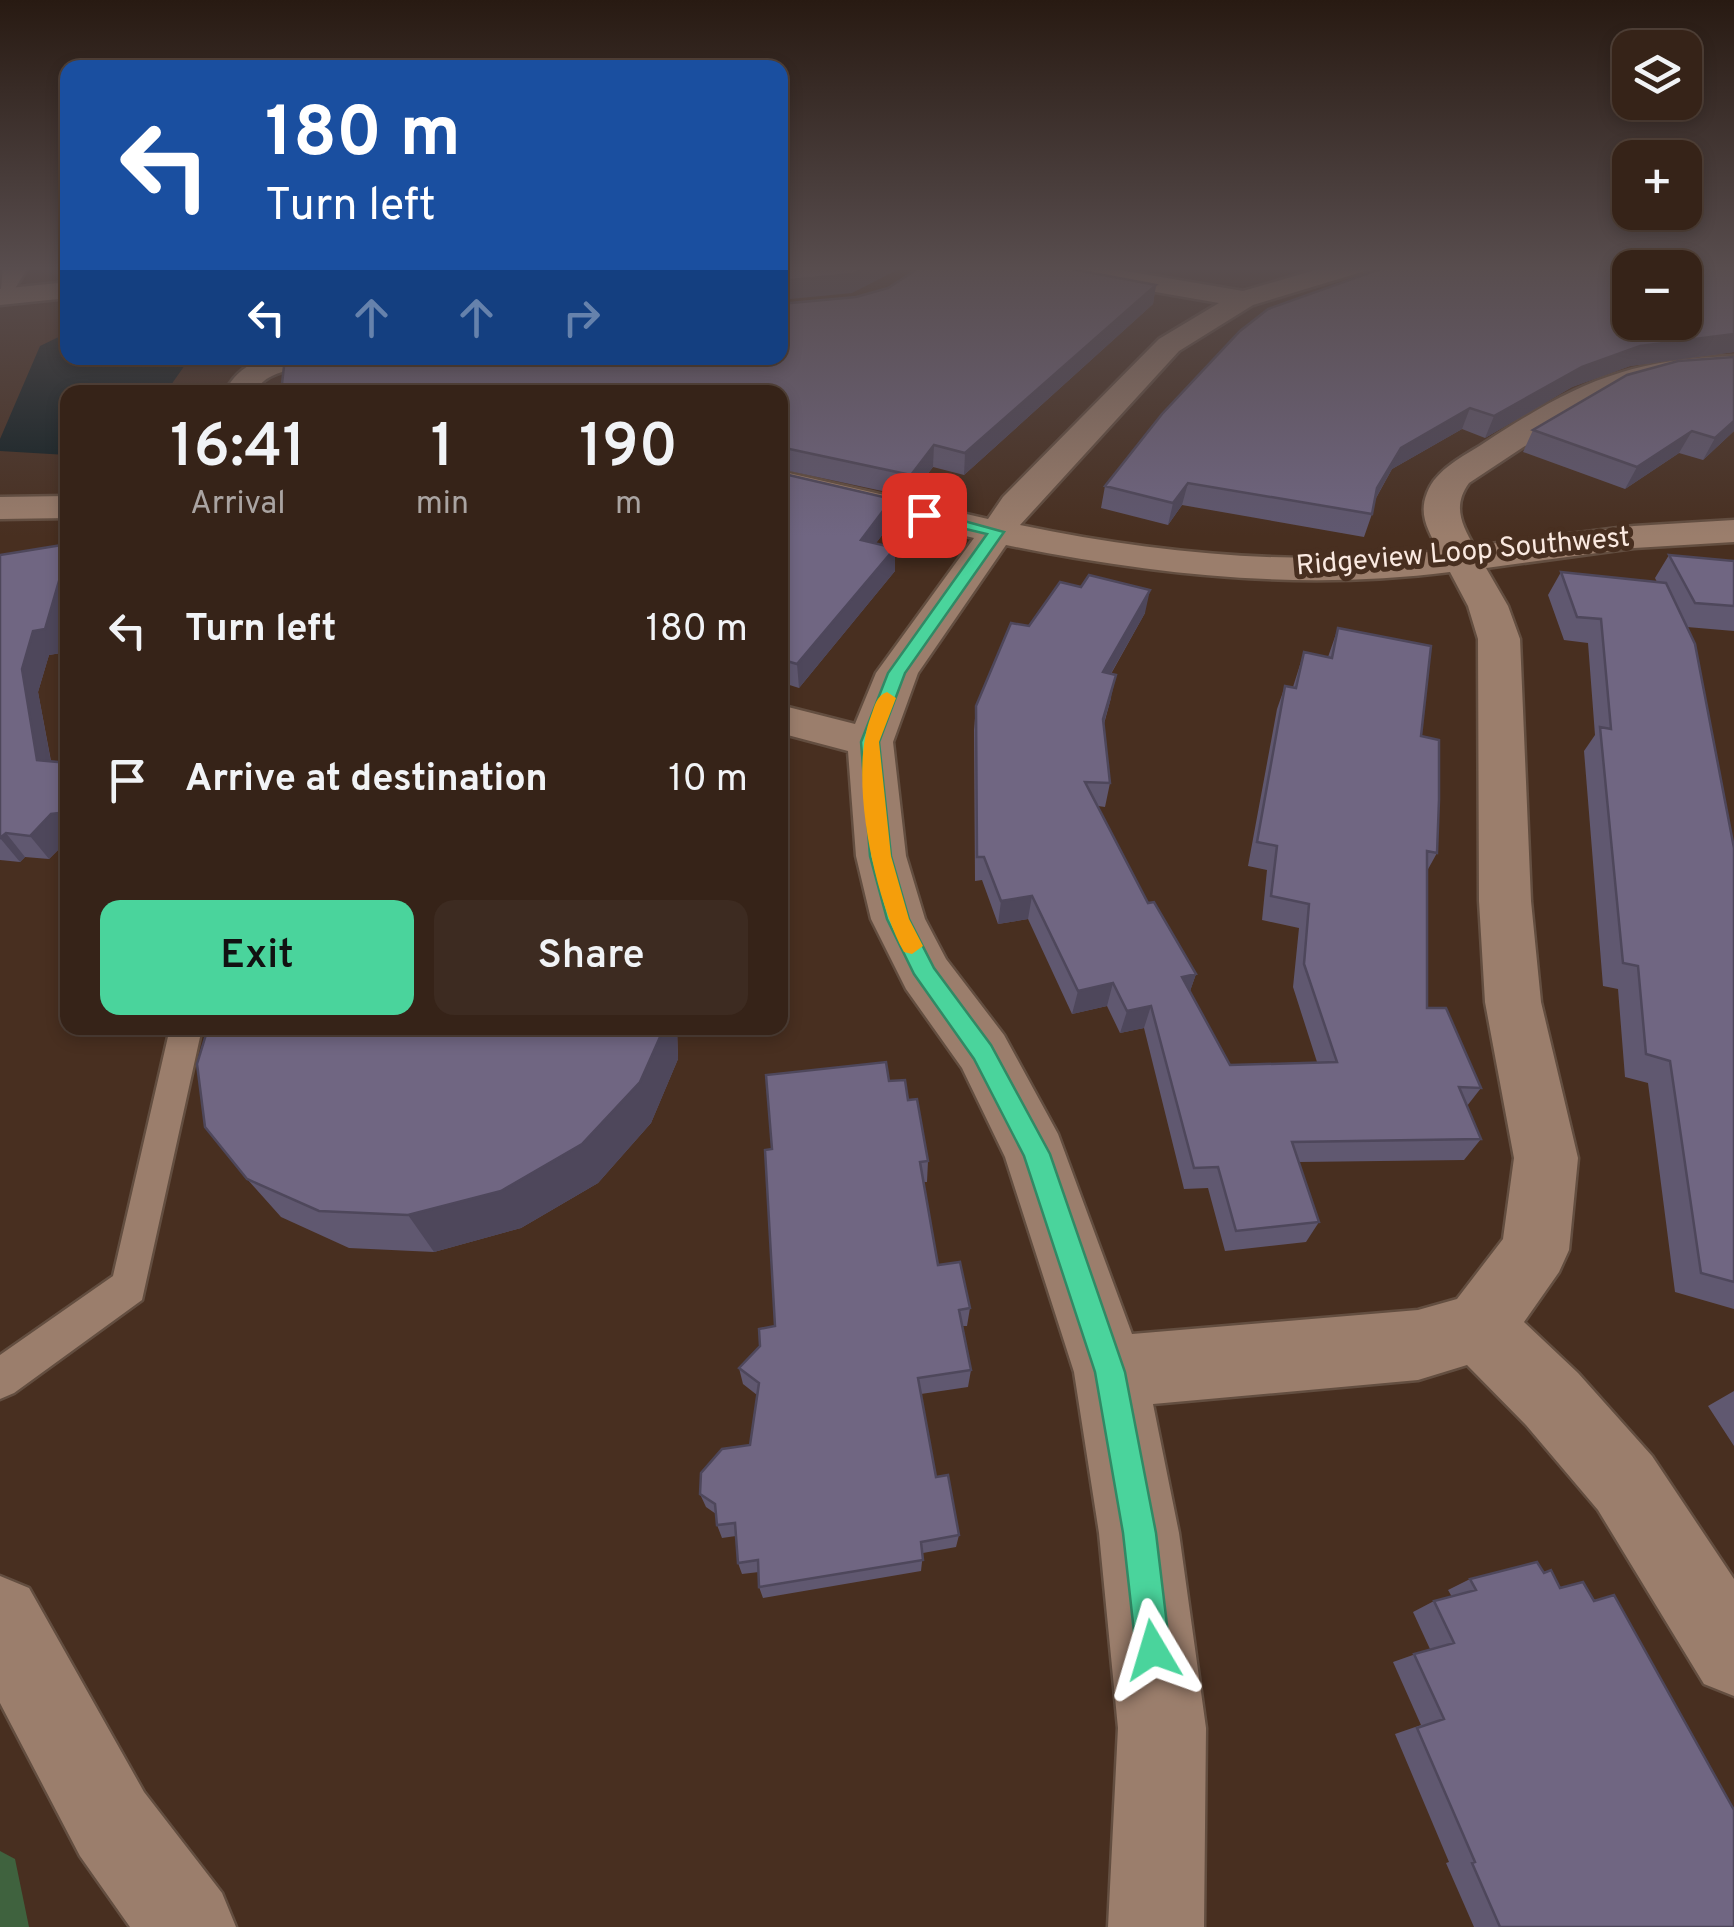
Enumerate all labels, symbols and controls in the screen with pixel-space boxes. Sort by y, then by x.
map controls [1612,30,1702,340]
button: layers [1612,30,1702,120]
text: 180 m [265,92,461,181]
icon: left [100,100,230,230]
button: + [1612,140,1702,230]
text: Turn left [265,179,436,236]
button: − [1612,250,1702,340]
icon: left [239,290,294,345]
icon: ahead [344,290,399,345]
icon: ahead [449,290,504,345]
icon: right [554,290,609,345]
text: 16:41 [170,412,306,488]
text: 1 [431,412,454,488]
text: 190 [579,412,678,488]
pin [882,473,967,558]
text: Arrival [190,485,286,525]
text: min [416,485,469,525]
text: m [615,485,642,525]
icon: arrive [897,488,952,543]
street label: Ridgeview Loop Southwest [1294,520,1632,586]
icon: left [100,603,155,658]
text: Turn left [185,606,337,655]
text: 180 m [645,606,748,655]
icon: arrive [100,753,155,808]
text: Arrive at destination [185,756,548,805]
text: 10 m [668,756,748,805]
button: Exit [100,900,414,1015]
button: Share [434,900,748,1015]
position arrow [1101,1598,1205,1702]

